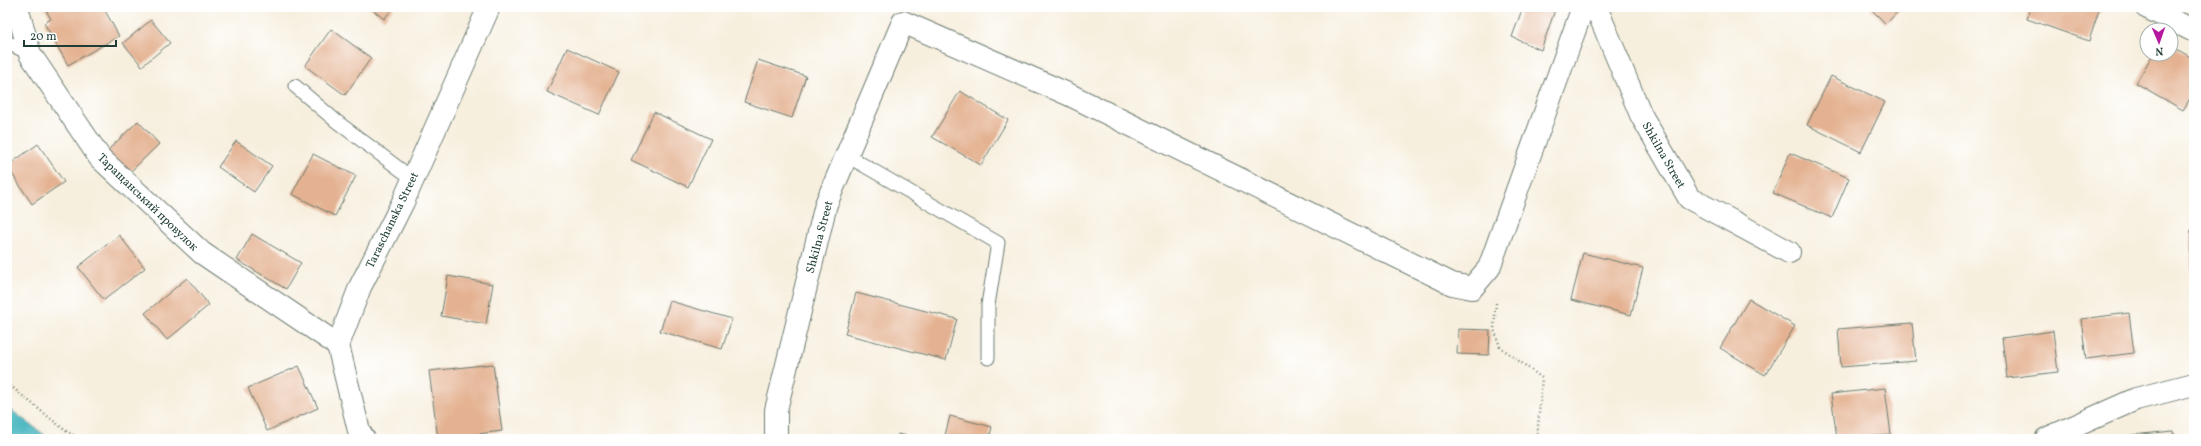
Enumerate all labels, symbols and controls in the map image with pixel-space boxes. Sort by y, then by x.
scale bar [24,22,116,48]
north arrow [2139,22,2179,62]
text: 20 m [30,29,57,45]
text: N [2155,43,2164,58]
street label: Shkilna Street [1638,119,1689,192]
street label: Таращанський провулок [93,150,202,256]
street label: Taraschanska Street [363,170,423,271]
street label: Shkilna Street [803,199,837,275]

